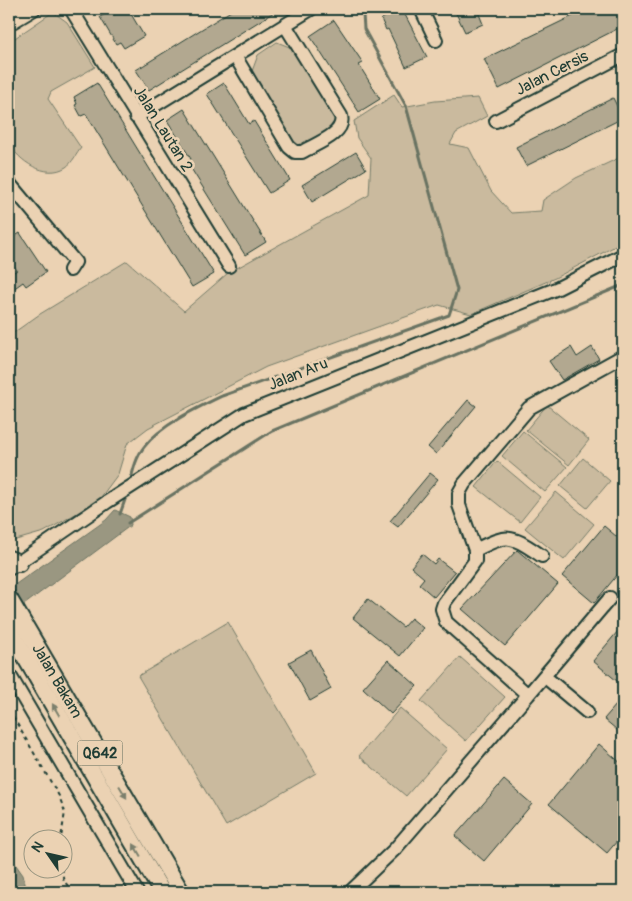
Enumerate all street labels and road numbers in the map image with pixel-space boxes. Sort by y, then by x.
street label: Jalan Cersis [512,46,592,100]
street label: Jalan Lautan 2 [129,82,197,176]
street label: Jalan Aru [265,353,331,395]
street label: Jalan Bakam [27,640,87,722]
road number: Q642 [78,740,122,766]

